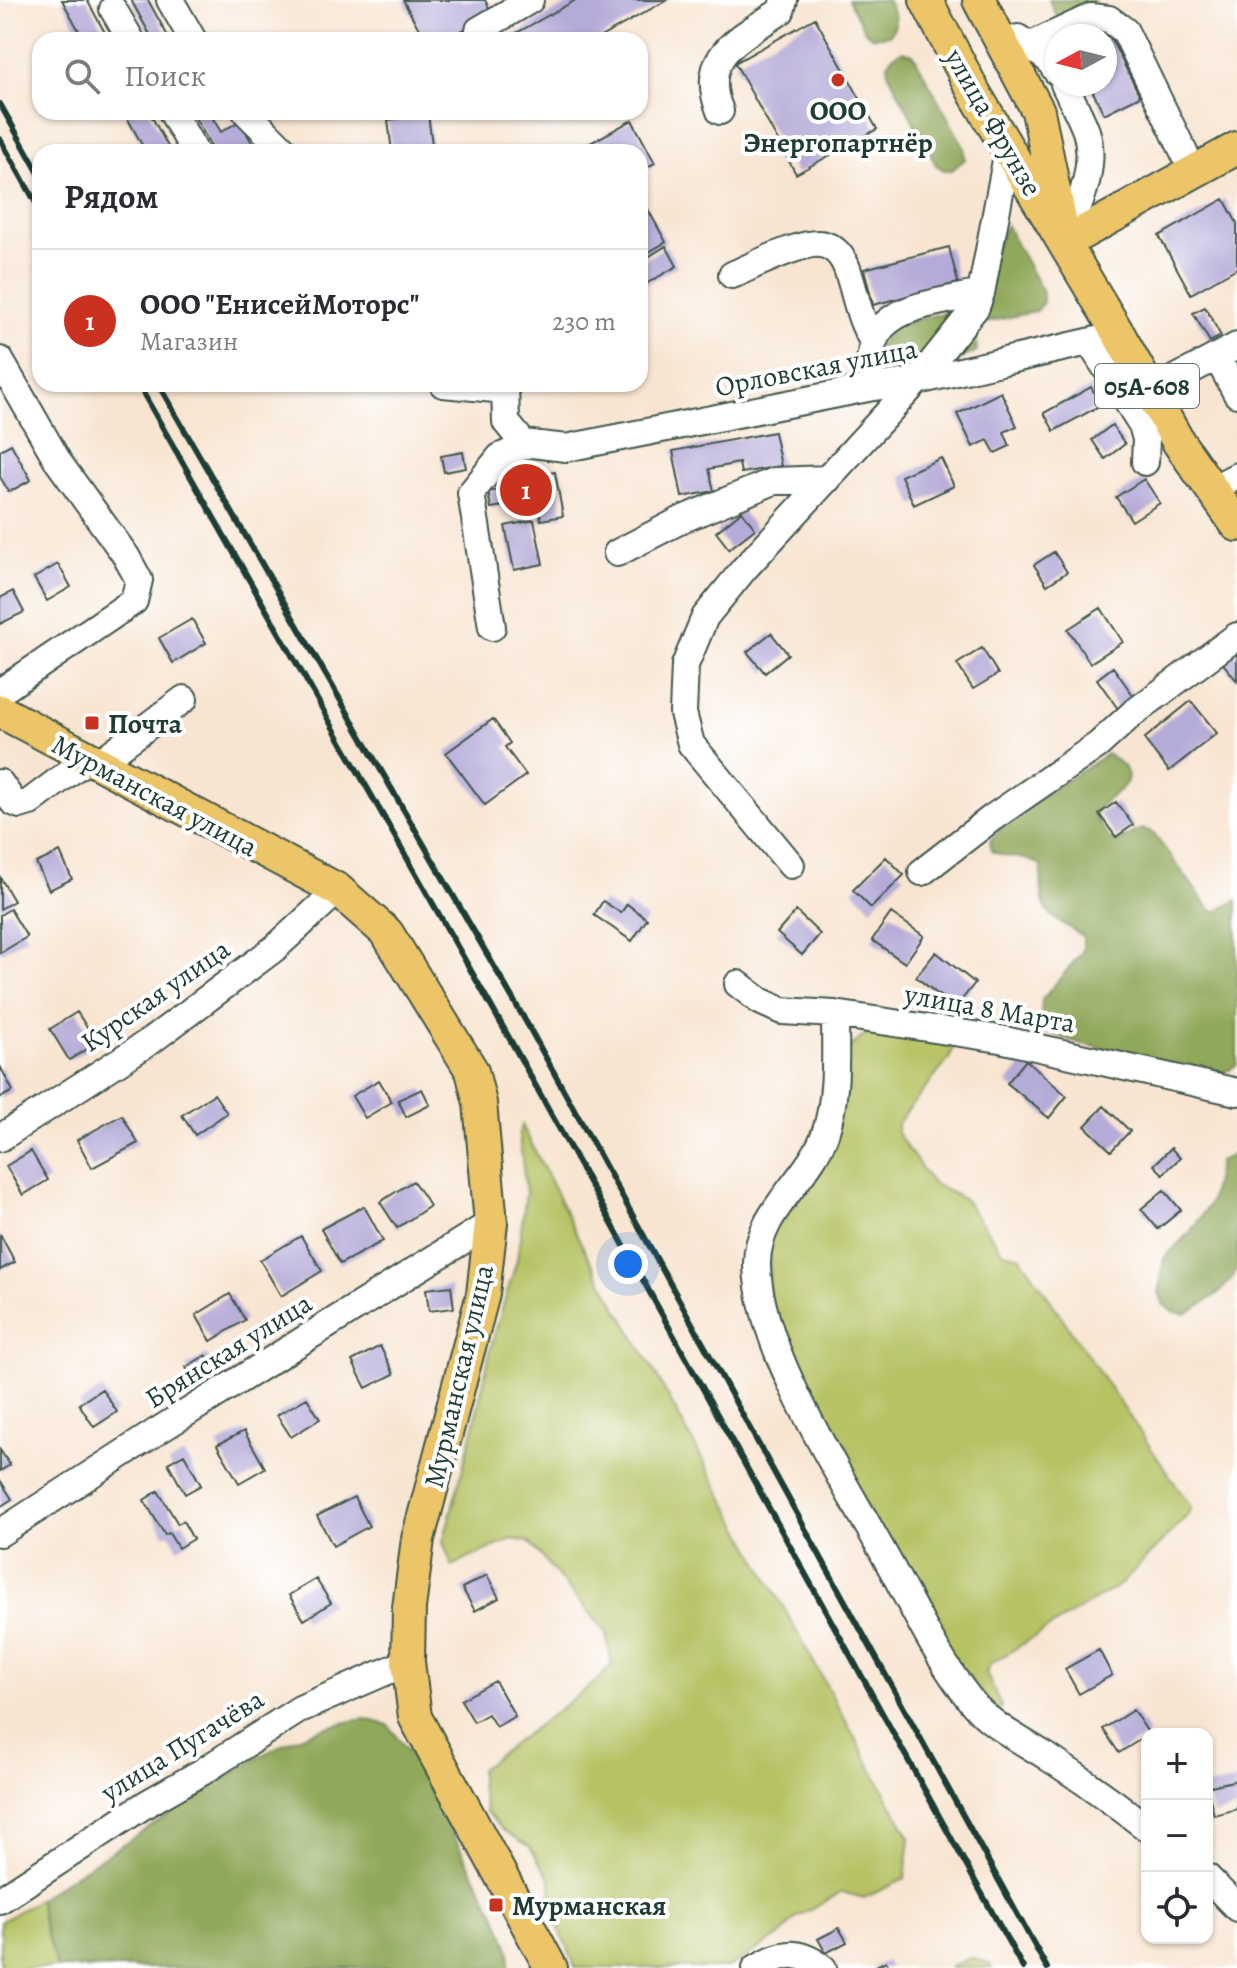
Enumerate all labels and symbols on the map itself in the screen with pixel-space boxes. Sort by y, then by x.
north arrow [1045,24,1117,96]
street label: улица Фрунзе [935,41,1051,203]
marker: ООО Энергопартнёр [829,71,847,89]
place label: ООО Энергопартнёр [743,92,933,162]
street label: Орловская улица [712,330,921,406]
road number: 05А-608 [1095,364,1199,408]
pin: 1 [500,460,552,520]
place label: Почта [108,705,183,743]
marker: Почта [83,714,101,732]
street label: Мурманская улица [45,726,264,866]
street label: Курская улица [73,930,238,1061]
street label: улица 8 Марта [901,975,1078,1043]
your location [608,1244,648,1284]
street label: Мурманская улица [415,1261,503,1492]
street label: Брянская улица [138,1284,319,1417]
street label: улица Пугачёва [93,1680,271,1812]
place label: Мурманская [512,1887,666,1925]
marker: Мурманская [487,1896,505,1914]

